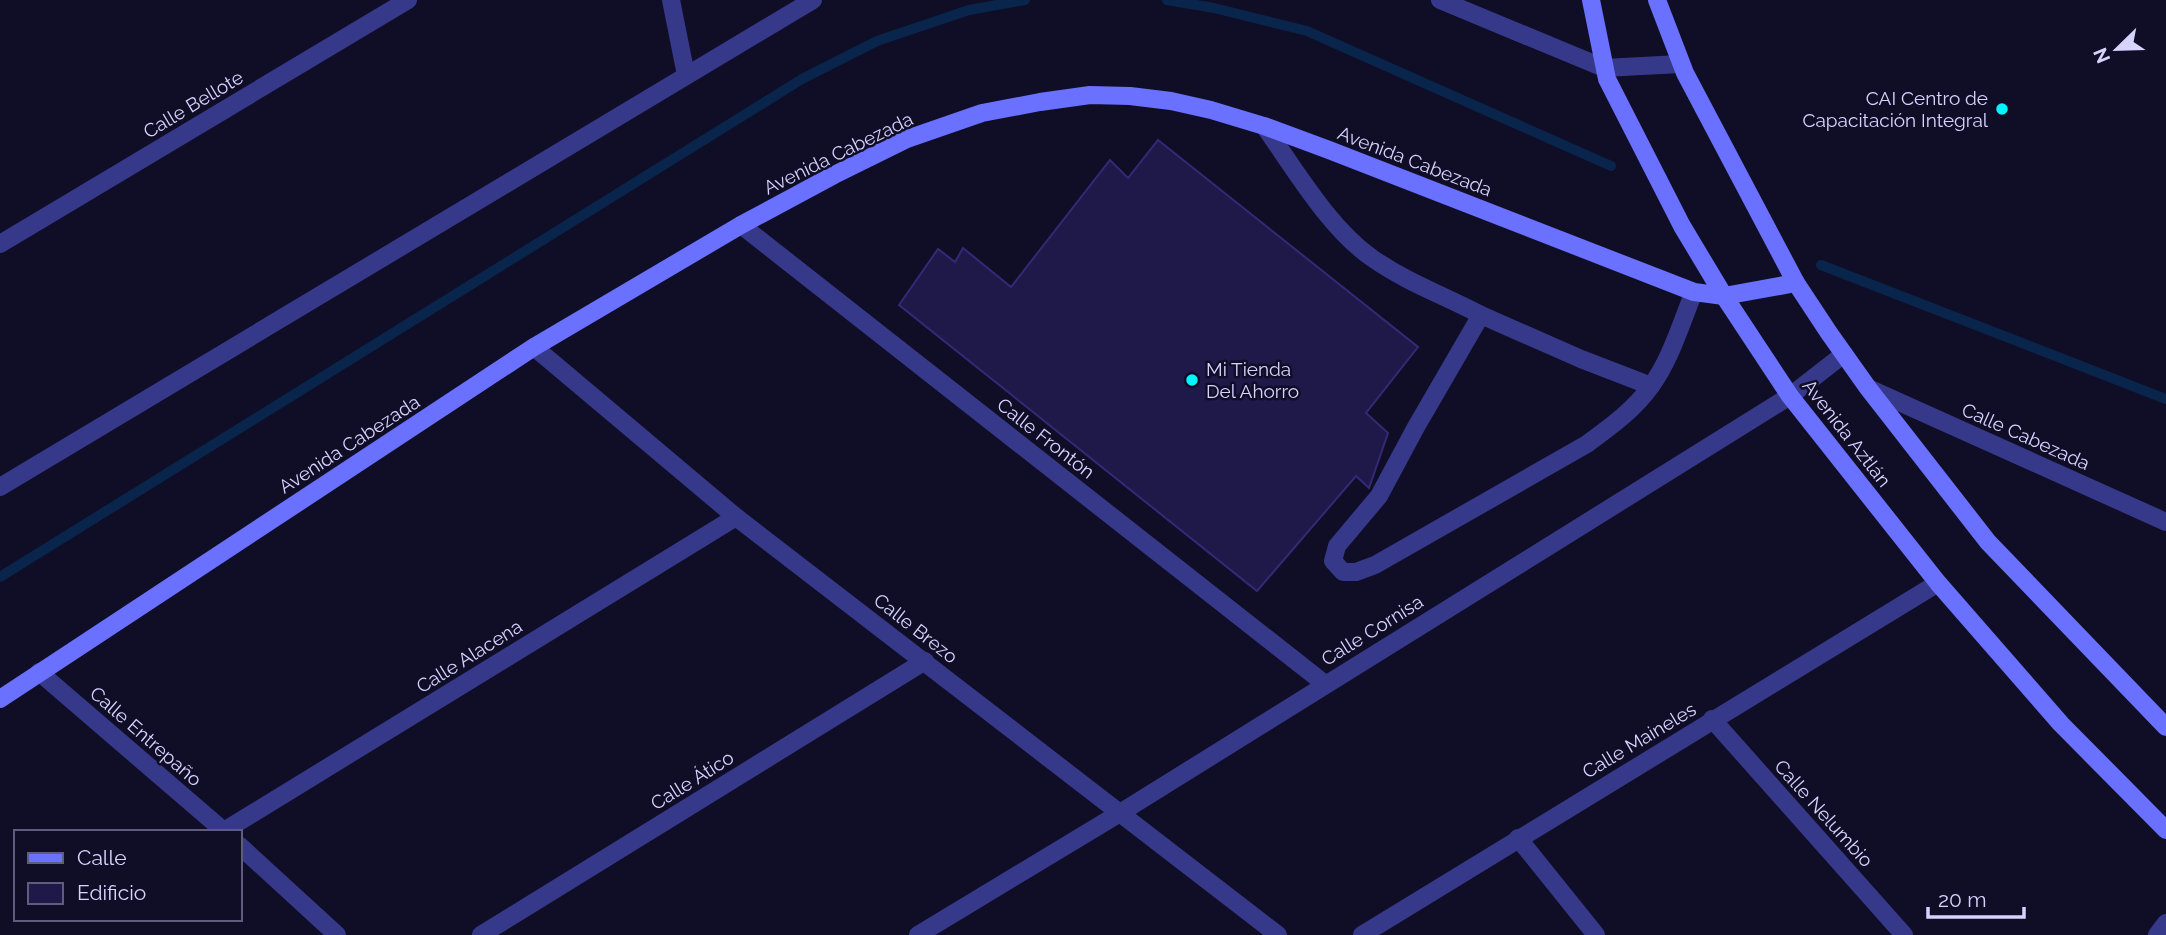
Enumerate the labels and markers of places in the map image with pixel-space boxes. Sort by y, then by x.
place label: CAI Centro de Capacitación Integral [1802,87,1989,131]
marker: CAI Centro de Capacitación Integral [1994,101,2010,117]
place label: Mi Tienda Del Ahorro [1206,358,1299,402]
marker: Mi Tienda Del Ahorro [1184,372,1200,388]

